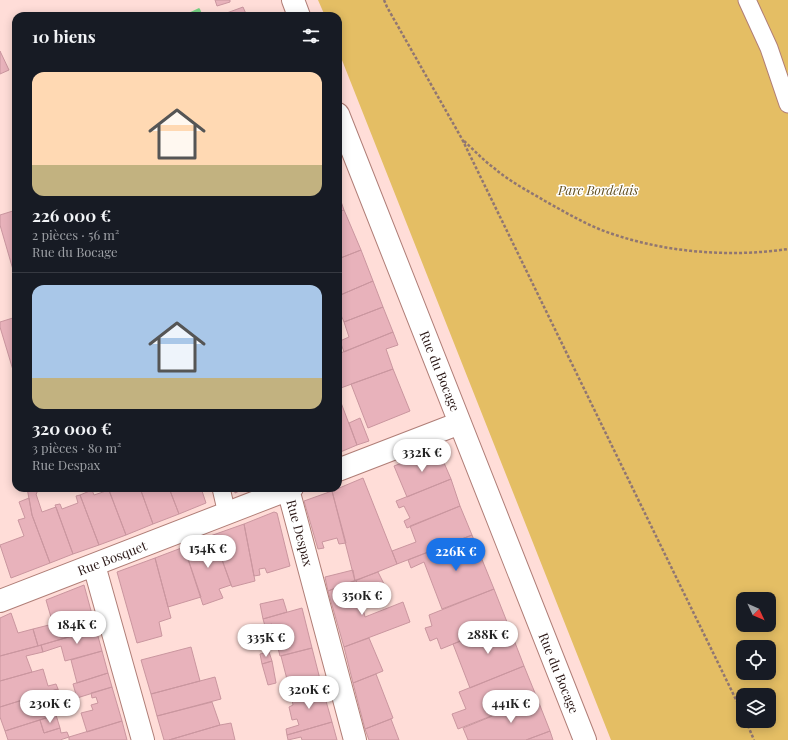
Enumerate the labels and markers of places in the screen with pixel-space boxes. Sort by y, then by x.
pin: 332K € [389,439,455,473]
pin: 154K € [175,535,241,569]
pin: 226K € [423,538,489,572]
pin: 350K € [329,582,395,616]
pin: 184K € [44,611,110,645]
pin: 288K € [455,621,521,655]
pin: 335K € [233,624,299,658]
pin: 320K € [276,676,342,710]
pin: 230K € [17,690,83,724]
pin: 441K € [478,690,544,724]

